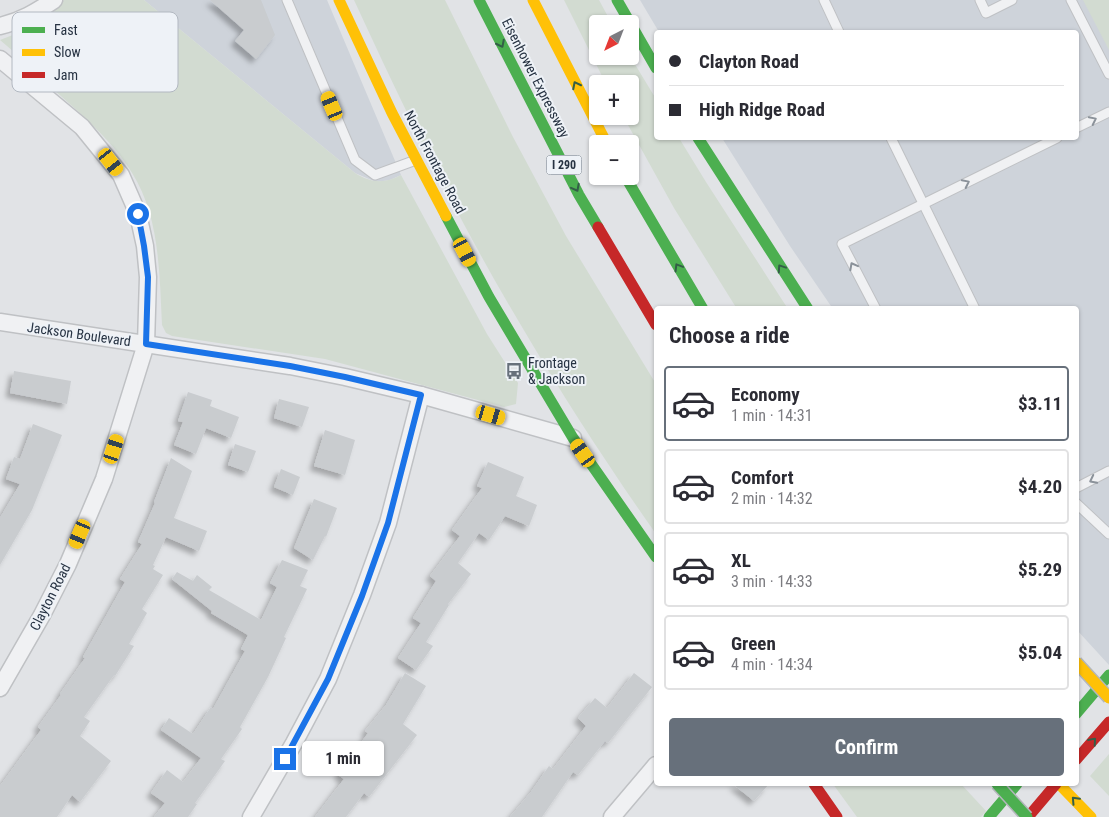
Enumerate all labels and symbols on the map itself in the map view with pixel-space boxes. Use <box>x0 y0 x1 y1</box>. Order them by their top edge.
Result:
legend <box>12 12 178 92</box>
north arrow <box>589 15 639 65</box>
street label: Eisenhower Expressway <box>499 16 573 141</box>
text: Fast <box>54 22 78 38</box>
one-way arrow <box>495 38 505 47</box>
text: Slow <box>54 44 81 60</box>
text: Jam <box>54 67 78 83</box>
one-way arrow <box>572 82 582 91</box>
car <box>319 89 344 123</box>
street label: North Frontage Road <box>401 108 469 216</box>
one-way arrow <box>1087 116 1096 126</box>
car <box>95 146 126 178</box>
road number: I 290 <box>546 156 582 174</box>
one-way arrow <box>961 179 970 189</box>
one-way arrow <box>570 182 580 191</box>
route start <box>127 203 149 225</box>
car <box>451 235 478 269</box>
one-way arrow <box>849 262 859 271</box>
one-way arrow <box>674 264 684 273</box>
one-way arrow <box>777 264 787 273</box>
street label: Jackson Boulevard <box>26 319 132 349</box>
place label: Frontage & Jackson <box>528 355 585 387</box>
bus stop icon: Frontage & Jackson <box>504 361 524 381</box>
car <box>474 404 507 426</box>
car <box>102 432 125 466</box>
car <box>568 436 597 470</box>
one-way arrow <box>1089 474 1098 484</box>
car <box>67 517 92 551</box>
street label: Clayton Road <box>26 561 74 633</box>
one-way arrow <box>1087 738 1095 747</box>
callout: 1 min <box>302 742 385 776</box>
route end <box>274 748 296 770</box>
one-way arrow <box>1072 797 1081 806</box>

